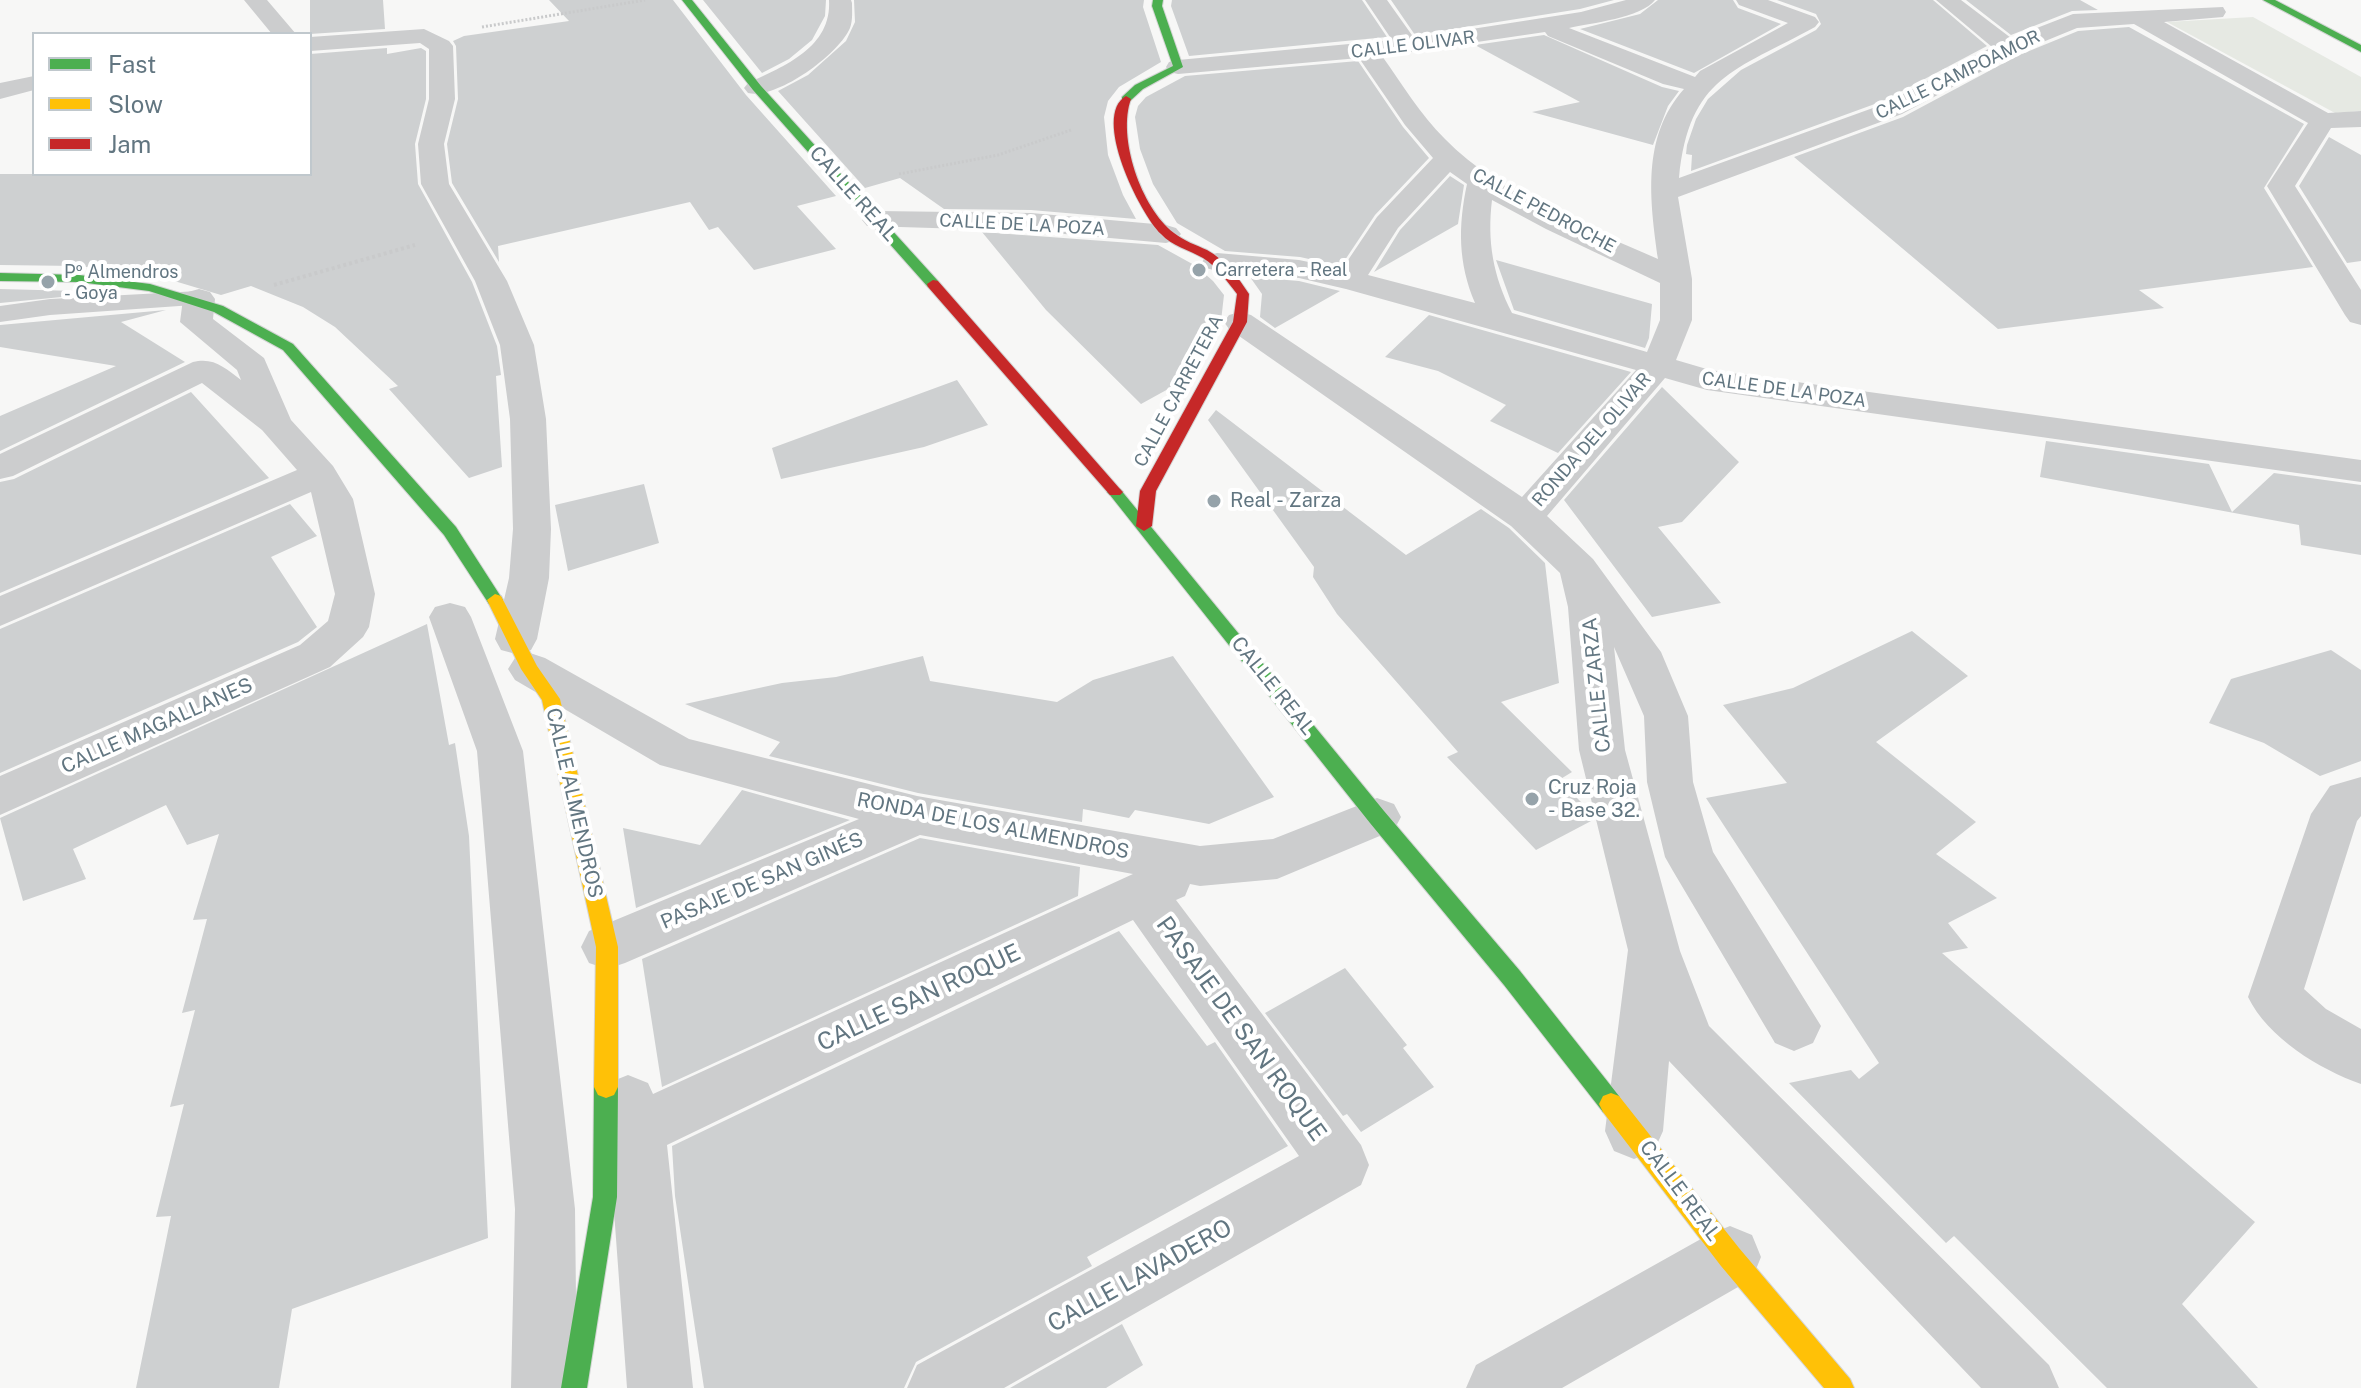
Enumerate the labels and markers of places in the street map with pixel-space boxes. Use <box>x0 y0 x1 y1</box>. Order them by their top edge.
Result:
place label: Carretera - Real <box>1215 259 1347 281</box>
place label: Pº Almendros - Goya <box>64 261 178 304</box>
marker: Carretera - Real <box>1190 261 1208 279</box>
marker: Pº Almendros - Goya <box>39 273 57 291</box>
place label: Real - Zarza <box>1230 489 1341 513</box>
marker: Real - Zarza <box>1205 492 1223 510</box>
place label: Cruz Roja - Base 32. <box>1548 776 1640 823</box>
marker: Cruz Roja - Base 32. <box>1523 790 1541 808</box>

